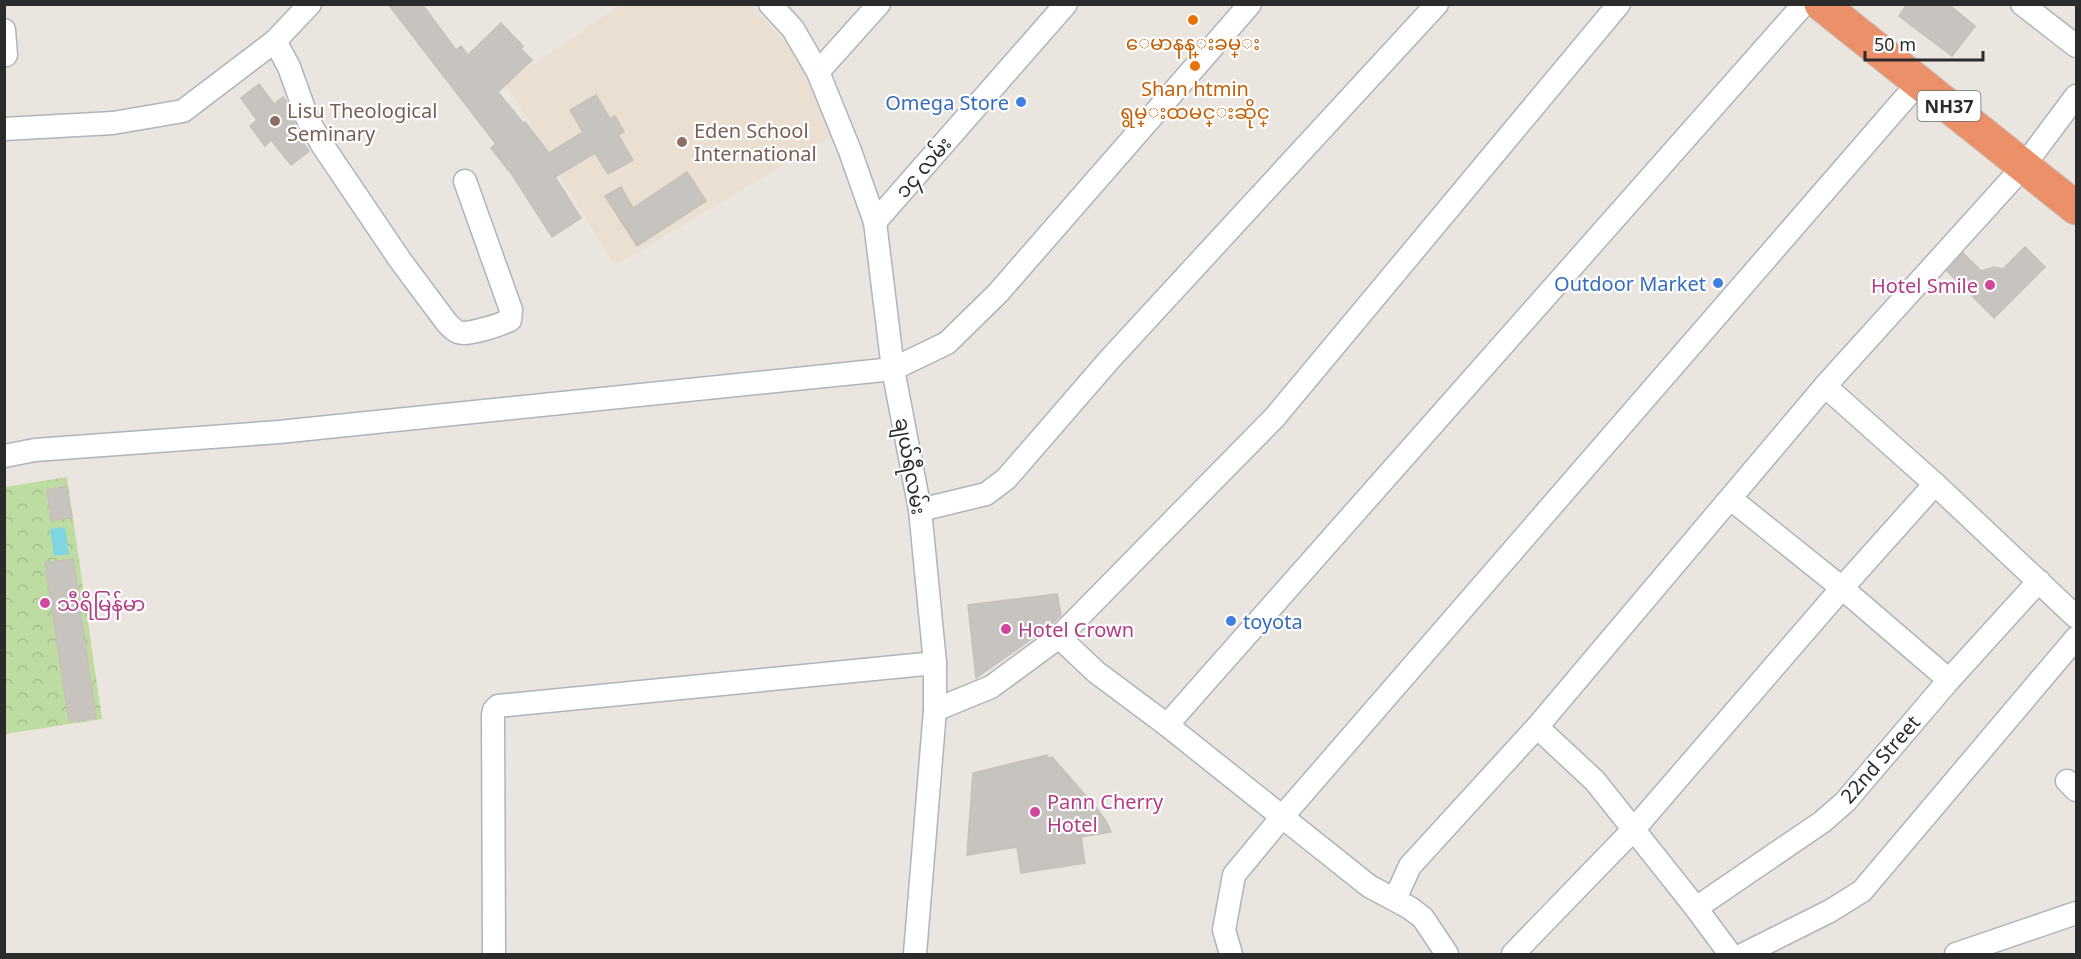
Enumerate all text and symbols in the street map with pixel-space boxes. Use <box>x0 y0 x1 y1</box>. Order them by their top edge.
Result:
marker: ေမာနန္းခမ္း <box>1186 13 1200 27</box>
scale bar <box>1865 24 1984 62</box>
place label: ေမာနန္းခမ္း <box>1126 29 1260 59</box>
text: 50 m <box>1874 32 1916 56</box>
marker: Shan htmin ရွမ္းထမင္းဆိုင္ <box>1188 59 1202 73</box>
place label: Shan htmin ရွမ္းထမင္းဆိုင္ <box>1120 75 1270 129</box>
place label: Omega Store <box>885 89 1009 116</box>
road number: NH37 <box>1918 91 1980 121</box>
marker: Omega Store <box>1014 95 1028 109</box>
place label: Lisu Theological Seminary <box>287 97 437 147</box>
marker: Lisu Theological Seminary <box>268 114 282 128</box>
place label: Eden School International <box>694 117 817 167</box>
street label: ၁၄ လမ်း <box>889 131 959 205</box>
marker: Eden School International <box>675 135 689 149</box>
place label: Outdoor Market <box>1554 270 1706 297</box>
place label: Hotel Smile <box>1871 272 1978 299</box>
marker: Outdoor Market <box>1711 276 1725 290</box>
marker: Hotel Smile <box>1983 278 1997 292</box>
street label: ချယ်ရီလမ်း <box>886 415 933 517</box>
place label: သီရိမြန်မာ <box>57 590 145 620</box>
marker: သီရိမြန်မာ <box>38 596 52 610</box>
place label: toyota <box>1243 608 1303 635</box>
marker: toyota <box>1224 614 1238 628</box>
place label: Hotel Crown <box>1018 616 1134 643</box>
marker: Hotel Crown <box>999 622 1013 636</box>
street label: 22nd Street <box>1834 709 1926 809</box>
place label: Pann Cherry Hotel <box>1047 788 1164 838</box>
marker: Pann Cherry Hotel <box>1028 805 1042 819</box>

